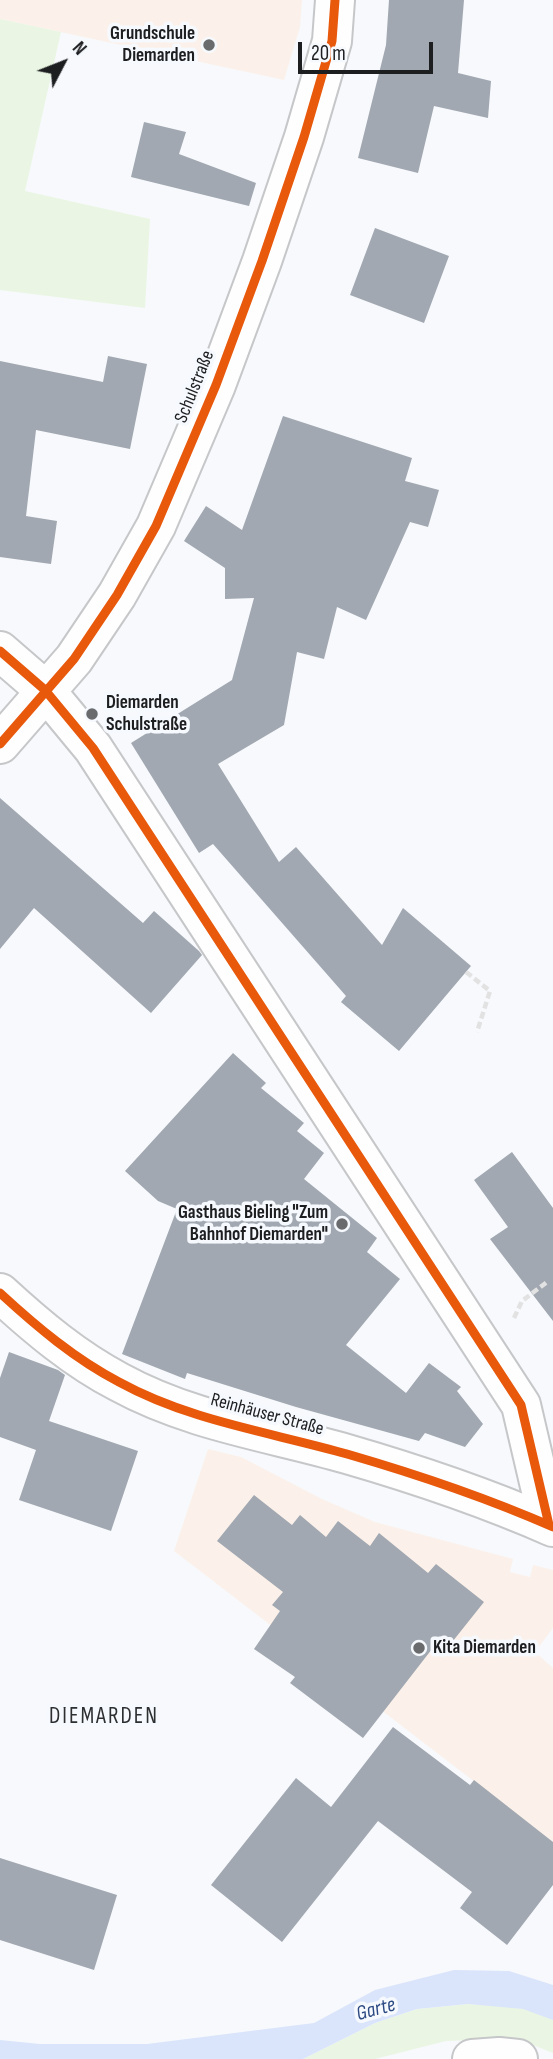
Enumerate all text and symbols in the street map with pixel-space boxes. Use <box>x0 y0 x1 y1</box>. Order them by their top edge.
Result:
place label: Grundschule Diemarden <box>110 23 195 67</box>
north arrow <box>28 28 98 98</box>
scale bar <box>301 28 436 72</box>
text: N <box>67 37 91 60</box>
marker: Grundschule Diemarden <box>201 37 217 53</box>
text: 20 m <box>311 41 346 66</box>
street label: Schulstraße <box>170 347 220 427</box>
place label: Diemarden Schulstraße <box>106 692 187 736</box>
marker: Diemarden Schulstraße <box>84 706 100 722</box>
place label: Gasthaus Bieling "Zum Bahnhof Diemarden" <box>178 1202 328 1246</box>
marker: Gasthaus Bieling "Zum Bahnhof Diemarden" <box>334 1216 350 1232</box>
street label: Reinhäuser Straße <box>208 1389 326 1441</box>
place label: Kita Diemarden <box>433 1637 536 1659</box>
marker: Kita Diemarden <box>411 1640 427 1656</box>
district label: DIEMARDEN <box>50 1703 158 1731</box>
water label: Garte <box>354 1993 398 2027</box>

